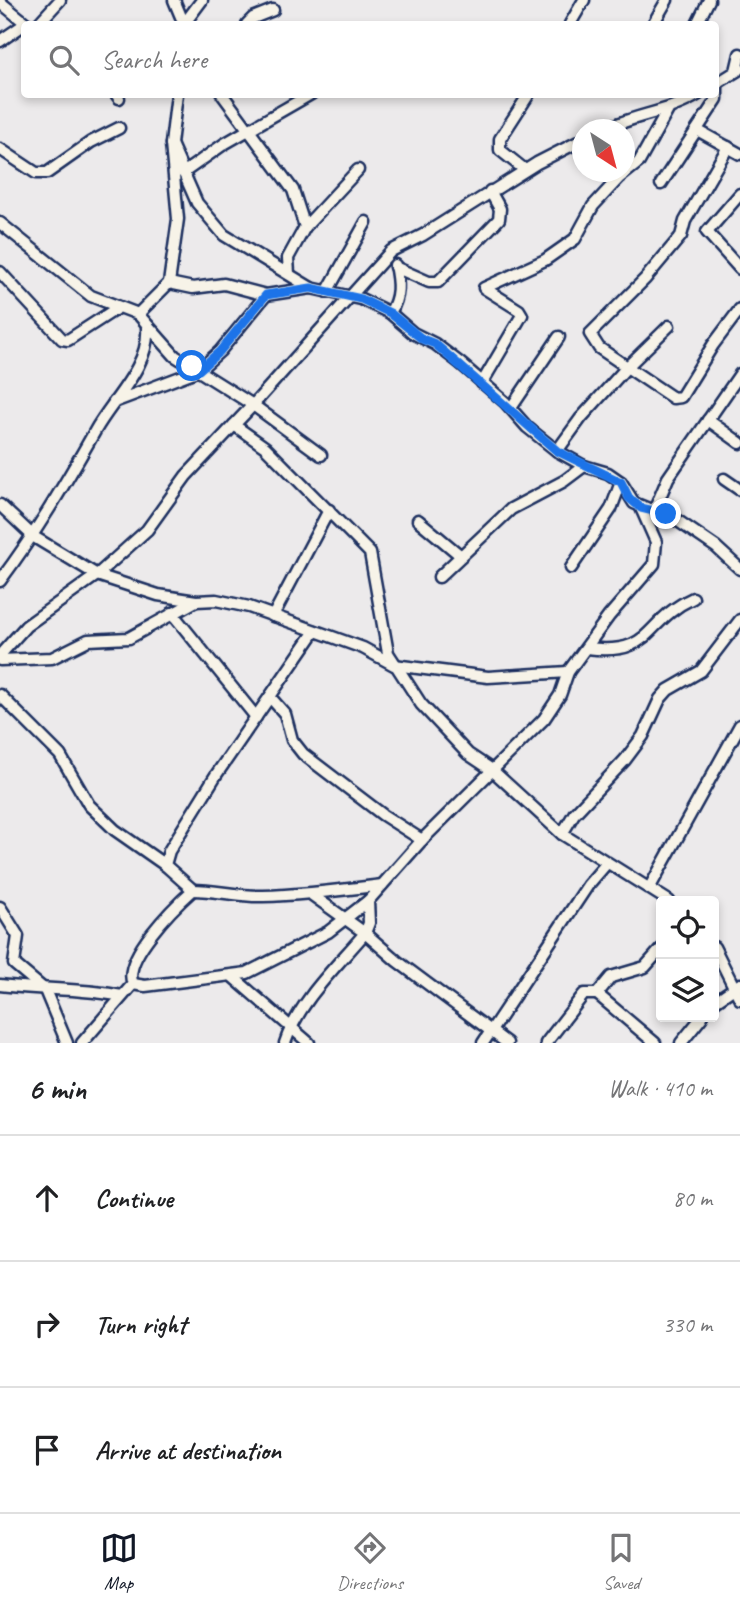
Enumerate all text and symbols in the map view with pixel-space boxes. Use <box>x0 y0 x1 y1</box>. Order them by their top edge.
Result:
search box <box>21 21 719 98</box>
icon: search <box>45 41 83 79</box>
text: Search here <box>101 43 207 76</box>
north arrow <box>572 119 635 182</box>
route start <box>176 350 207 381</box>
route end <box>650 498 681 529</box>
map controls <box>656 896 719 1022</box>
button: locate <box>656 896 719 959</box>
button: layers <box>656 959 719 1022</box>
text: 6 min <box>28 1070 86 1108</box>
text: Walk · 410 m <box>608 1074 712 1103</box>
icon: ahead <box>28 1179 66 1217</box>
text: Continue <box>95 1182 173 1215</box>
text: 80 m <box>673 1184 712 1213</box>
icon: right <box>28 1305 66 1343</box>
text: Turn right <box>95 1308 186 1341</box>
text: 330 m <box>663 1310 712 1339</box>
icon: arrive <box>28 1431 66 1469</box>
text: Arrive at destination <box>95 1434 281 1467</box>
tab: Map <box>100 1529 138 1595</box>
tab: Directions <box>337 1529 403 1595</box>
tab: Saved <box>602 1529 640 1595</box>

